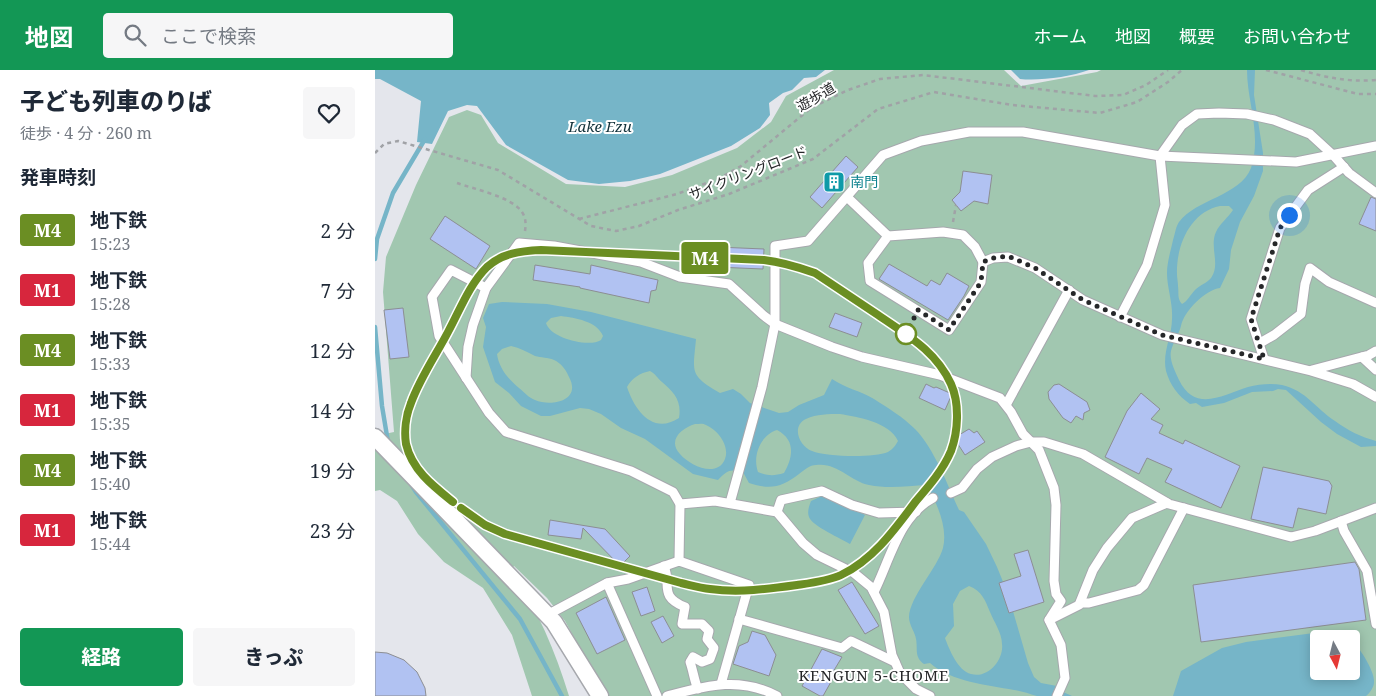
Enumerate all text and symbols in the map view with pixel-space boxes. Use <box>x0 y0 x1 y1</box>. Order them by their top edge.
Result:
search box <box>103 13 453 58</box>
text: 地図 <box>25 20 73 53</box>
icon: search <box>121 21 149 49</box>
text: ここで検索 <box>161 23 256 49</box>
text: ホーム <box>1034 24 1087 48</box>
text: 地図 <box>1115 24 1151 48</box>
text: 概要 <box>1179 24 1215 48</box>
text: お問い合わせ <box>1243 24 1351 48</box>
street label: 遊歩道 <box>793 78 839 116</box>
text: 子ども列車のりば <box>20 84 212 117</box>
button: heart <box>303 87 355 139</box>
water label: Lake Ezu <box>567 116 632 136</box>
text: 徒歩 · 4 分 · 260 m <box>20 122 152 144</box>
street label: サイクリングロード <box>686 141 810 204</box>
text: 発車時刻 <box>20 164 96 190</box>
building icon: 南門 <box>822 170 846 194</box>
place label: 南門 <box>850 172 878 191</box>
your location <box>1277 203 1302 228</box>
text: 地下鉄 <box>90 207 147 233</box>
text: M4 <box>34 218 61 242</box>
text: 2 分 <box>320 218 355 244</box>
text: 15:23 <box>90 233 130 255</box>
line badge: M4 <box>683 242 727 274</box>
text: M4 <box>691 246 719 270</box>
text: 地下鉄 <box>90 267 147 293</box>
text: M1 <box>34 278 61 302</box>
text: 7 分 <box>320 278 355 304</box>
text: 15:28 <box>90 293 130 315</box>
unlabelled marker <box>895 323 917 345</box>
text: 地下鉄 <box>90 327 147 353</box>
text: M4 <box>34 338 61 362</box>
text: 12 分 <box>310 338 355 364</box>
text: 15:33 <box>90 353 130 375</box>
text: 地下鉄 <box>90 387 147 413</box>
text: M1 <box>34 398 61 422</box>
text: 14 分 <box>310 398 355 424</box>
text: 15:35 <box>90 413 130 435</box>
text: 地下鉄 <box>90 447 147 473</box>
text: M4 <box>34 458 61 482</box>
text: 19 分 <box>310 458 355 484</box>
text: 15:40 <box>90 473 130 495</box>
text: 地下鉄 <box>90 507 147 533</box>
text: M1 <box>34 518 61 542</box>
text: 23 分 <box>310 518 355 544</box>
text: 15:44 <box>90 533 130 555</box>
button: 経路 <box>20 628 183 686</box>
button: きっぷ <box>193 628 355 686</box>
north arrow <box>1310 630 1360 680</box>
map controls <box>1310 630 1360 680</box>
district label: KENGUN 5-CHOME <box>799 665 949 685</box>

